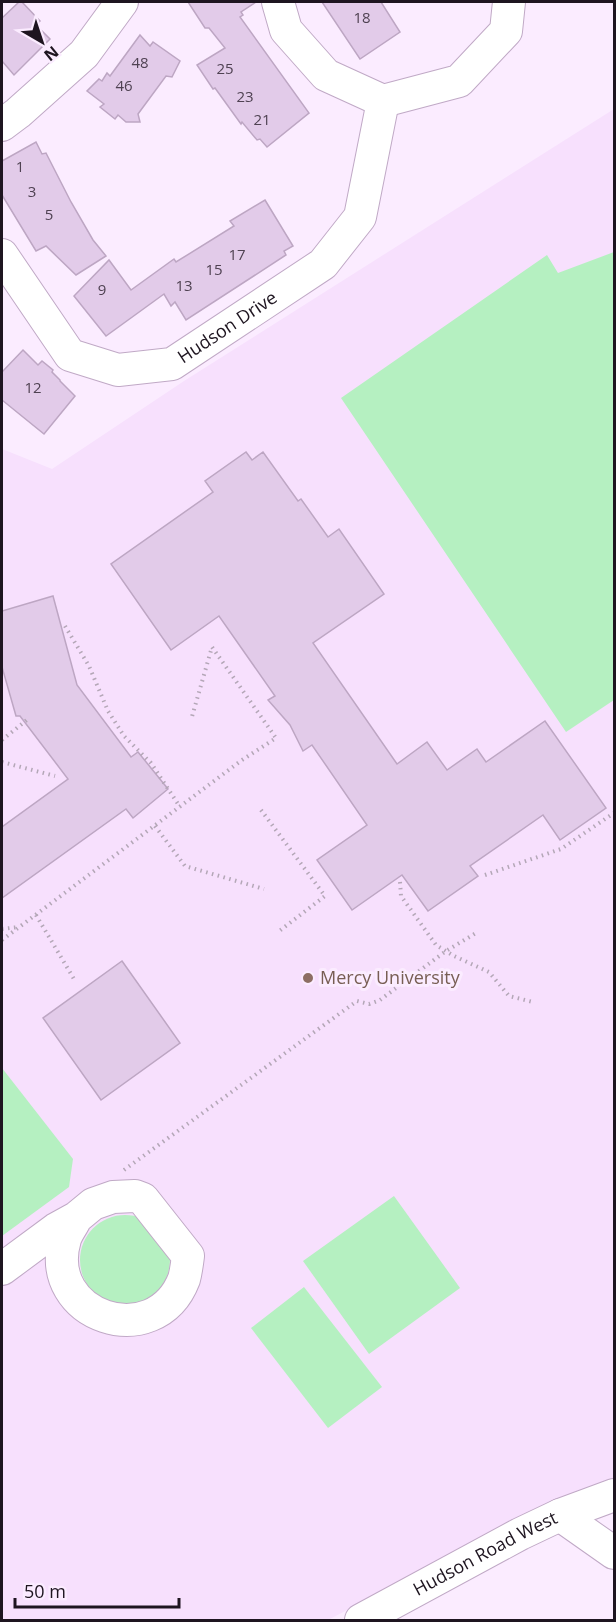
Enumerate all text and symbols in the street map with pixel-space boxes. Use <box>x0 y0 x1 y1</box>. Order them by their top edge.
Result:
house number: 18 <box>353 7 371 27</box>
north arrow <box>12 12 72 72</box>
text: N <box>39 41 63 66</box>
house number: 48 <box>131 52 149 72</box>
house number: 25 <box>216 58 234 78</box>
house number: 46 <box>115 75 133 95</box>
house number: 23 <box>236 86 254 106</box>
house number: 21 <box>253 109 271 129</box>
house number: 1 <box>16 156 24 176</box>
house number: 3 <box>28 181 36 201</box>
house number: 5 <box>45 204 53 224</box>
house number: 17 <box>228 244 246 264</box>
house number: 15 <box>205 259 223 279</box>
house number: 13 <box>175 275 193 295</box>
house number: 9 <box>98 279 106 299</box>
street label: Hudson Drive <box>172 285 281 368</box>
house number: 12 <box>24 377 42 397</box>
place label: Mercy University <box>320 965 461 989</box>
marker: Mercy University <box>301 971 315 985</box>
street label: Hudson Road West <box>409 1505 561 1601</box>
scale bar <box>15 1571 178 1609</box>
text: 50 m <box>24 1579 66 1603</box>

